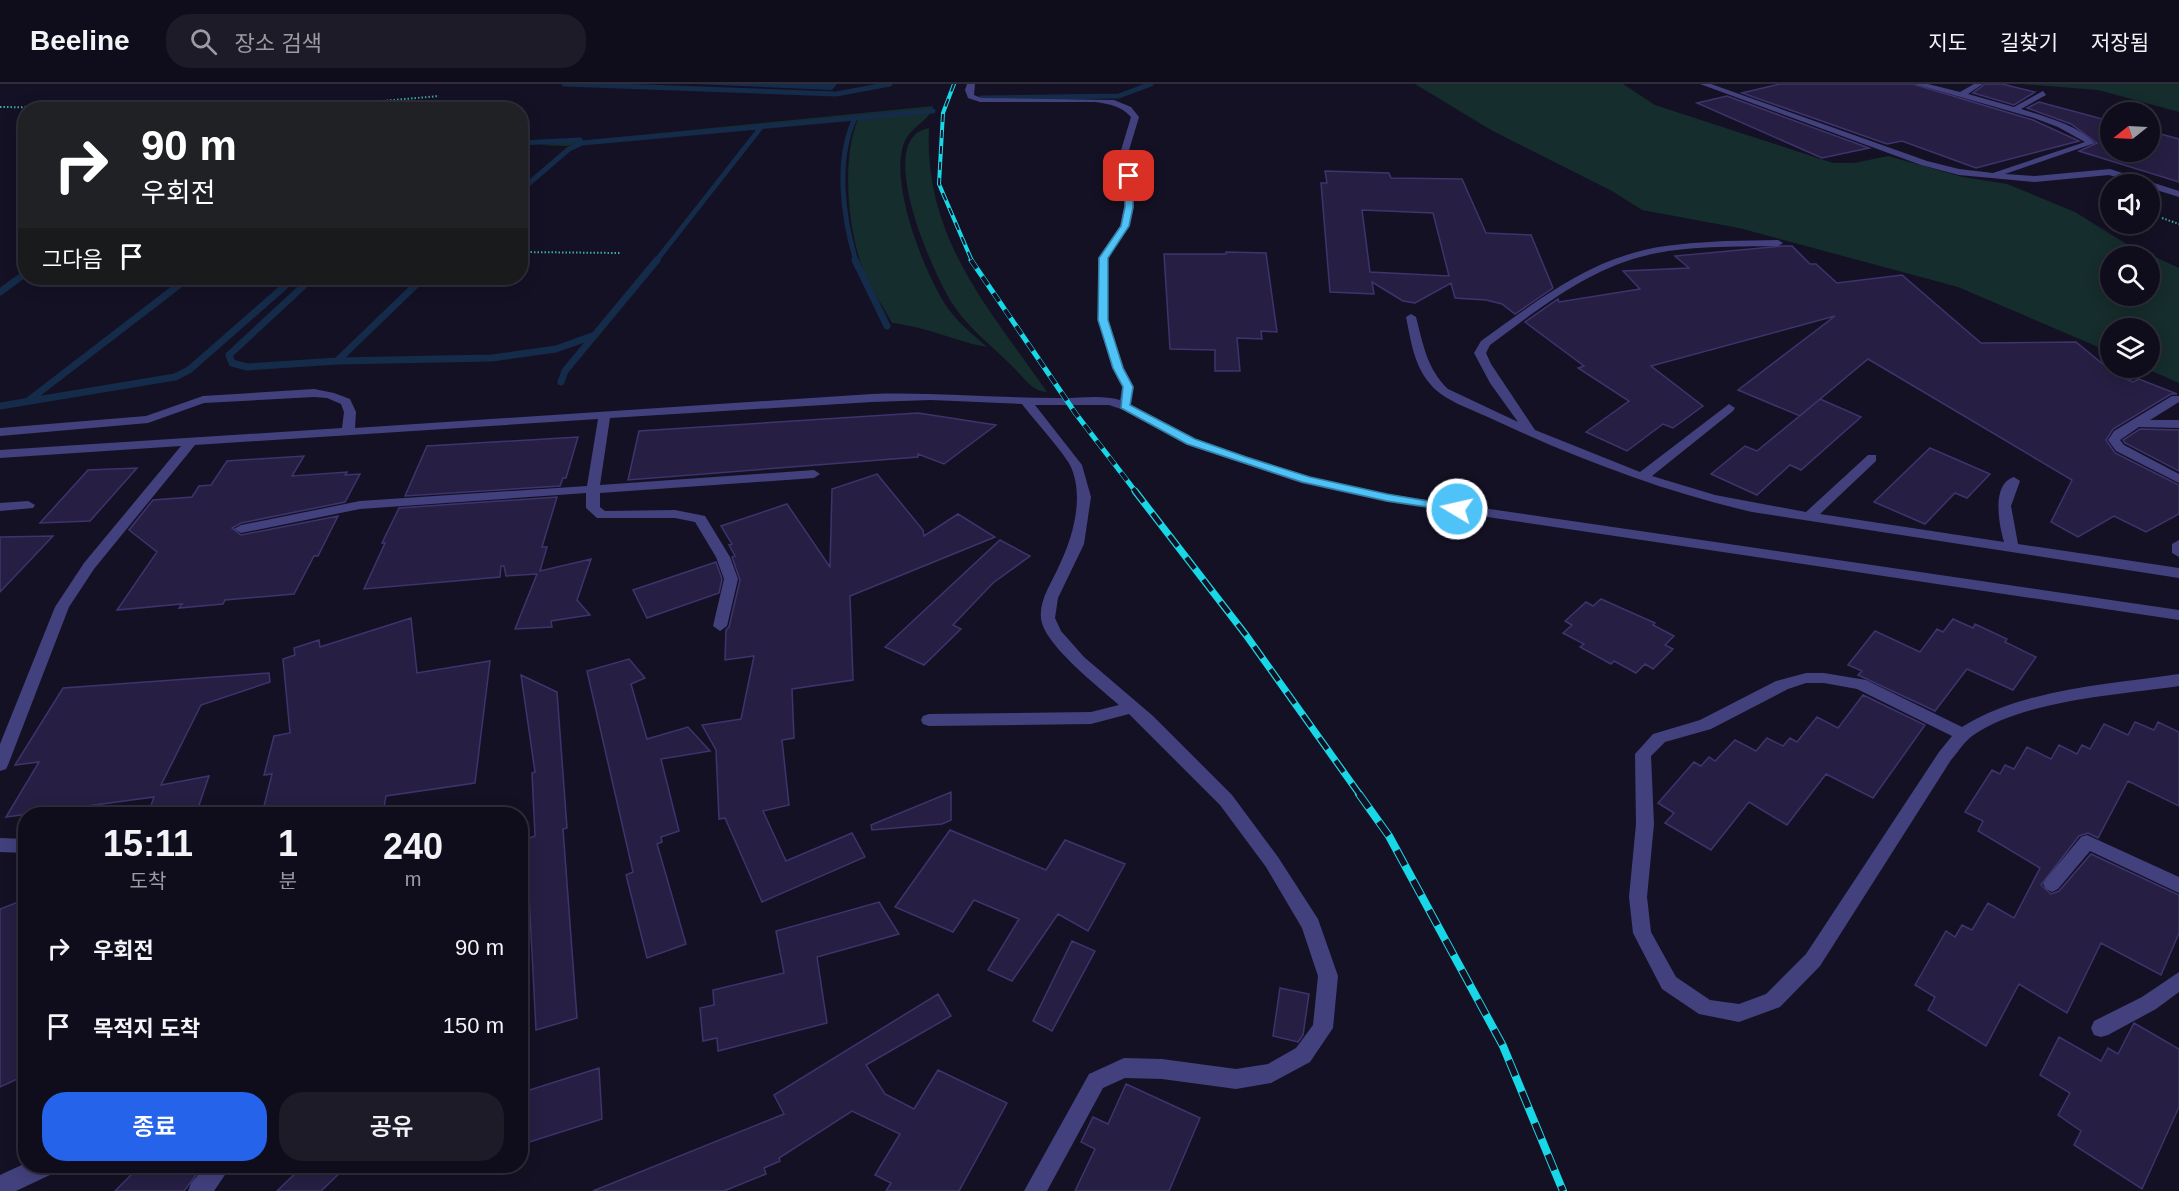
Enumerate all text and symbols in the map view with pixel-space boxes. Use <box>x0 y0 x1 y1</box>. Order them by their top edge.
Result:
search box <box>166 14 586 68</box>
text: Beeline <box>30 25 130 56</box>
icon: search <box>187 25 220 58</box>
text: 장소 검색 <box>235 31 322 56</box>
text: 지도 <box>1928 31 1967 54</box>
text: 길찾기 <box>2000 31 2058 54</box>
text: 저장됨 <box>2091 31 2149 54</box>
north arrow <box>2100 102 2160 162</box>
map controls <box>2100 102 2160 378</box>
text: 90 m <box>141 122 237 169</box>
icon: right <box>42 126 120 204</box>
pin <box>1103 150 1154 201</box>
icon: arrive <box>1112 159 1145 192</box>
button: sound <box>2100 174 2160 234</box>
text: 우회전 <box>141 178 216 208</box>
icon: arrive <box>115 240 148 273</box>
button: search <box>2100 246 2160 306</box>
text: 그다음 <box>42 247 103 272</box>
button: layers <box>2100 318 2160 378</box>
position arrow <box>1425 477 1489 541</box>
text: 15:11 <box>103 823 193 864</box>
text: 1 <box>278 823 298 864</box>
text: 240 <box>383 826 443 867</box>
text: m <box>405 868 421 890</box>
text: 도착 <box>130 870 166 892</box>
text: 분 <box>279 870 297 892</box>
icon: right <box>42 932 75 965</box>
text: 90 m <box>455 935 504 960</box>
text: 우회전 <box>93 938 154 963</box>
icon: arrive <box>42 1010 75 1043</box>
text: 150 m <box>443 1013 504 1038</box>
text: 목적지 도착 <box>93 1016 200 1041</box>
button: 종료 <box>42 1092 267 1161</box>
button: 공유 <box>279 1092 504 1161</box>

